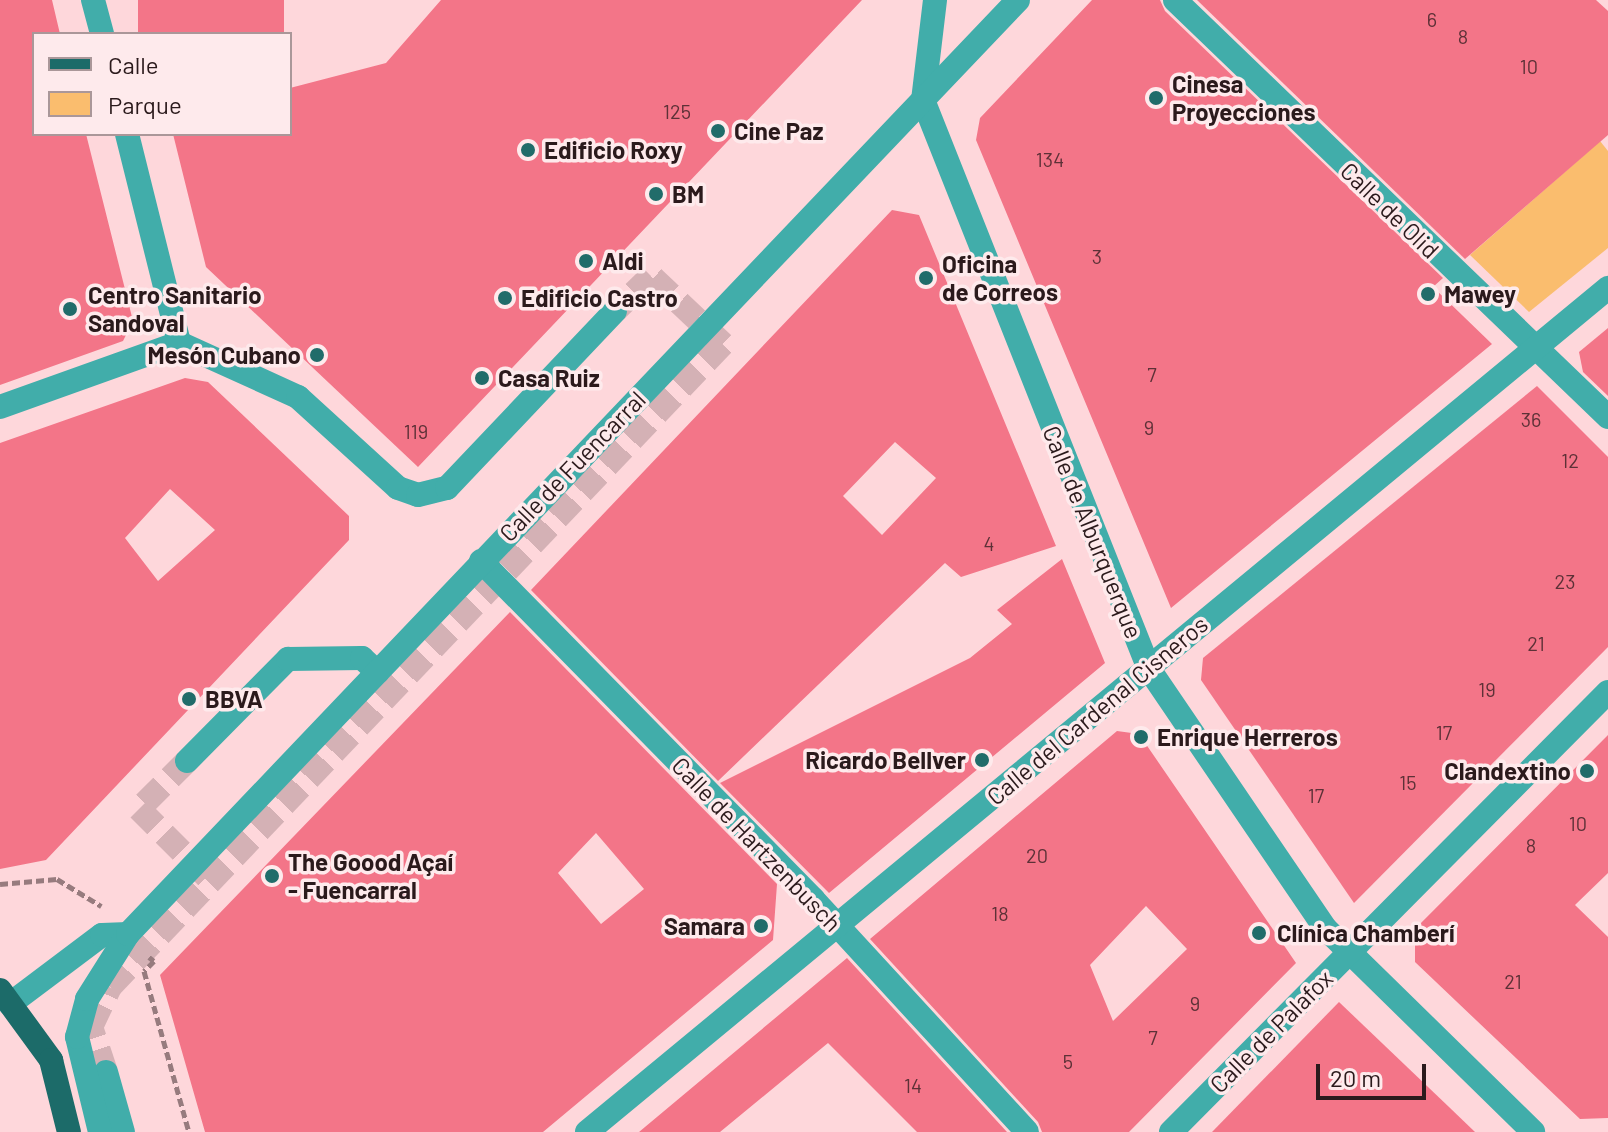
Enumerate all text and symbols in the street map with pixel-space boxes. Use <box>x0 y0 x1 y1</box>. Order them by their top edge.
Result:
house number: 6 <box>1427 7 1437 31</box>
house number: 8 <box>1458 24 1468 48</box>
legend <box>32 32 292 136</box>
text: Calle <box>108 50 159 79</box>
house number: 10 <box>1520 54 1538 78</box>
place label: Cinesa Proyecciones <box>1172 70 1315 126</box>
marker: Cinesa Proyecciones <box>1147 89 1165 107</box>
text: Parque <box>108 90 182 119</box>
house number: 125 <box>663 99 691 123</box>
place label: Cine Paz <box>734 117 824 145</box>
marker: Cine Paz <box>709 122 727 140</box>
place label: Edificio Roxy <box>544 136 683 164</box>
marker: Edificio Roxy <box>519 141 537 159</box>
house number: 134 <box>1036 147 1064 171</box>
street label: Calle de Olid <box>1335 156 1445 264</box>
place label: BM <box>672 180 704 208</box>
marker: BM <box>647 185 665 203</box>
house number: 3 <box>1092 244 1102 268</box>
place label: Aldi <box>602 247 644 275</box>
place label: Oficina de Correos <box>942 250 1058 306</box>
marker: Aldi <box>577 252 595 270</box>
marker: Oficina de Correos <box>917 269 935 287</box>
place label: Mawey <box>1444 280 1516 308</box>
place label: Centro Sanitario Sandoval <box>88 281 261 337</box>
place label: Edificio Castro <box>521 284 678 312</box>
marker: Mawey <box>1419 285 1437 303</box>
marker: Edificio Castro <box>496 289 514 307</box>
marker: Centro Sanitario Sandoval <box>59 298 81 320</box>
place label: Mesón Cubano <box>147 341 301 369</box>
marker: Mesón Cubano <box>308 346 326 364</box>
house number: 7 <box>1147 362 1157 386</box>
place label: Casa Ruiz <box>498 364 600 392</box>
marker: Casa Ruiz <box>473 369 491 387</box>
street label: Calle de Fuencarral <box>493 385 651 547</box>
house number: 36 <box>1521 407 1541 431</box>
house number: 9 <box>1144 415 1154 439</box>
house number: 119 <box>404 419 428 443</box>
street label: Calle de Alburquerque <box>1037 421 1149 643</box>
house number: 12 <box>1561 448 1579 472</box>
house number: 4 <box>983 531 995 555</box>
house number: 23 <box>1555 569 1575 593</box>
street label: Calle del Cardenal Cisneros <box>981 609 1213 811</box>
house number: 21 <box>1527 631 1545 655</box>
house number: 19 <box>1478 677 1496 701</box>
place label: BBVA <box>205 685 263 713</box>
marker: BBVA <box>180 690 198 708</box>
house number: 17 <box>1436 720 1452 744</box>
place label: Enrique Herreros <box>1157 723 1338 751</box>
marker: Enrique Herreros <box>1132 728 1150 746</box>
place label: Ricardo Bellver <box>805 746 966 774</box>
street label: Calle de Hartzenbusch <box>666 751 848 937</box>
marker: Ricardo Bellver <box>973 751 991 769</box>
place label: Clandextino <box>1444 757 1571 785</box>
marker: Clandextino <box>1578 762 1596 780</box>
house number: 15 <box>1399 770 1417 794</box>
house number: 17 <box>1308 783 1324 807</box>
house number: 10 <box>1569 811 1587 835</box>
house number: 8 <box>1526 833 1536 857</box>
house number: 20 <box>1026 843 1048 867</box>
place label: The Goood Açaí - Fuencarral <box>288 848 453 904</box>
marker: The Goood Açaí - Fuencarral <box>263 867 281 885</box>
house number: 18 <box>991 901 1009 925</box>
place label: Samara <box>664 912 745 940</box>
marker: Samara <box>752 917 770 935</box>
place label: Clínica Chamberí <box>1277 919 1455 947</box>
marker: Clínica Chamberí <box>1248 922 1270 944</box>
street label: Calle de Palafox <box>1204 964 1338 1098</box>
house number: 21 <box>1504 969 1522 993</box>
house number: 9 <box>1190 991 1200 1015</box>
house number: 7 <box>1148 1025 1158 1049</box>
scale bar <box>1320 1048 1430 1098</box>
house number: 5 <box>1063 1049 1073 1073</box>
text: 20 m <box>1330 1063 1381 1092</box>
house number: 14 <box>904 1073 922 1097</box>

